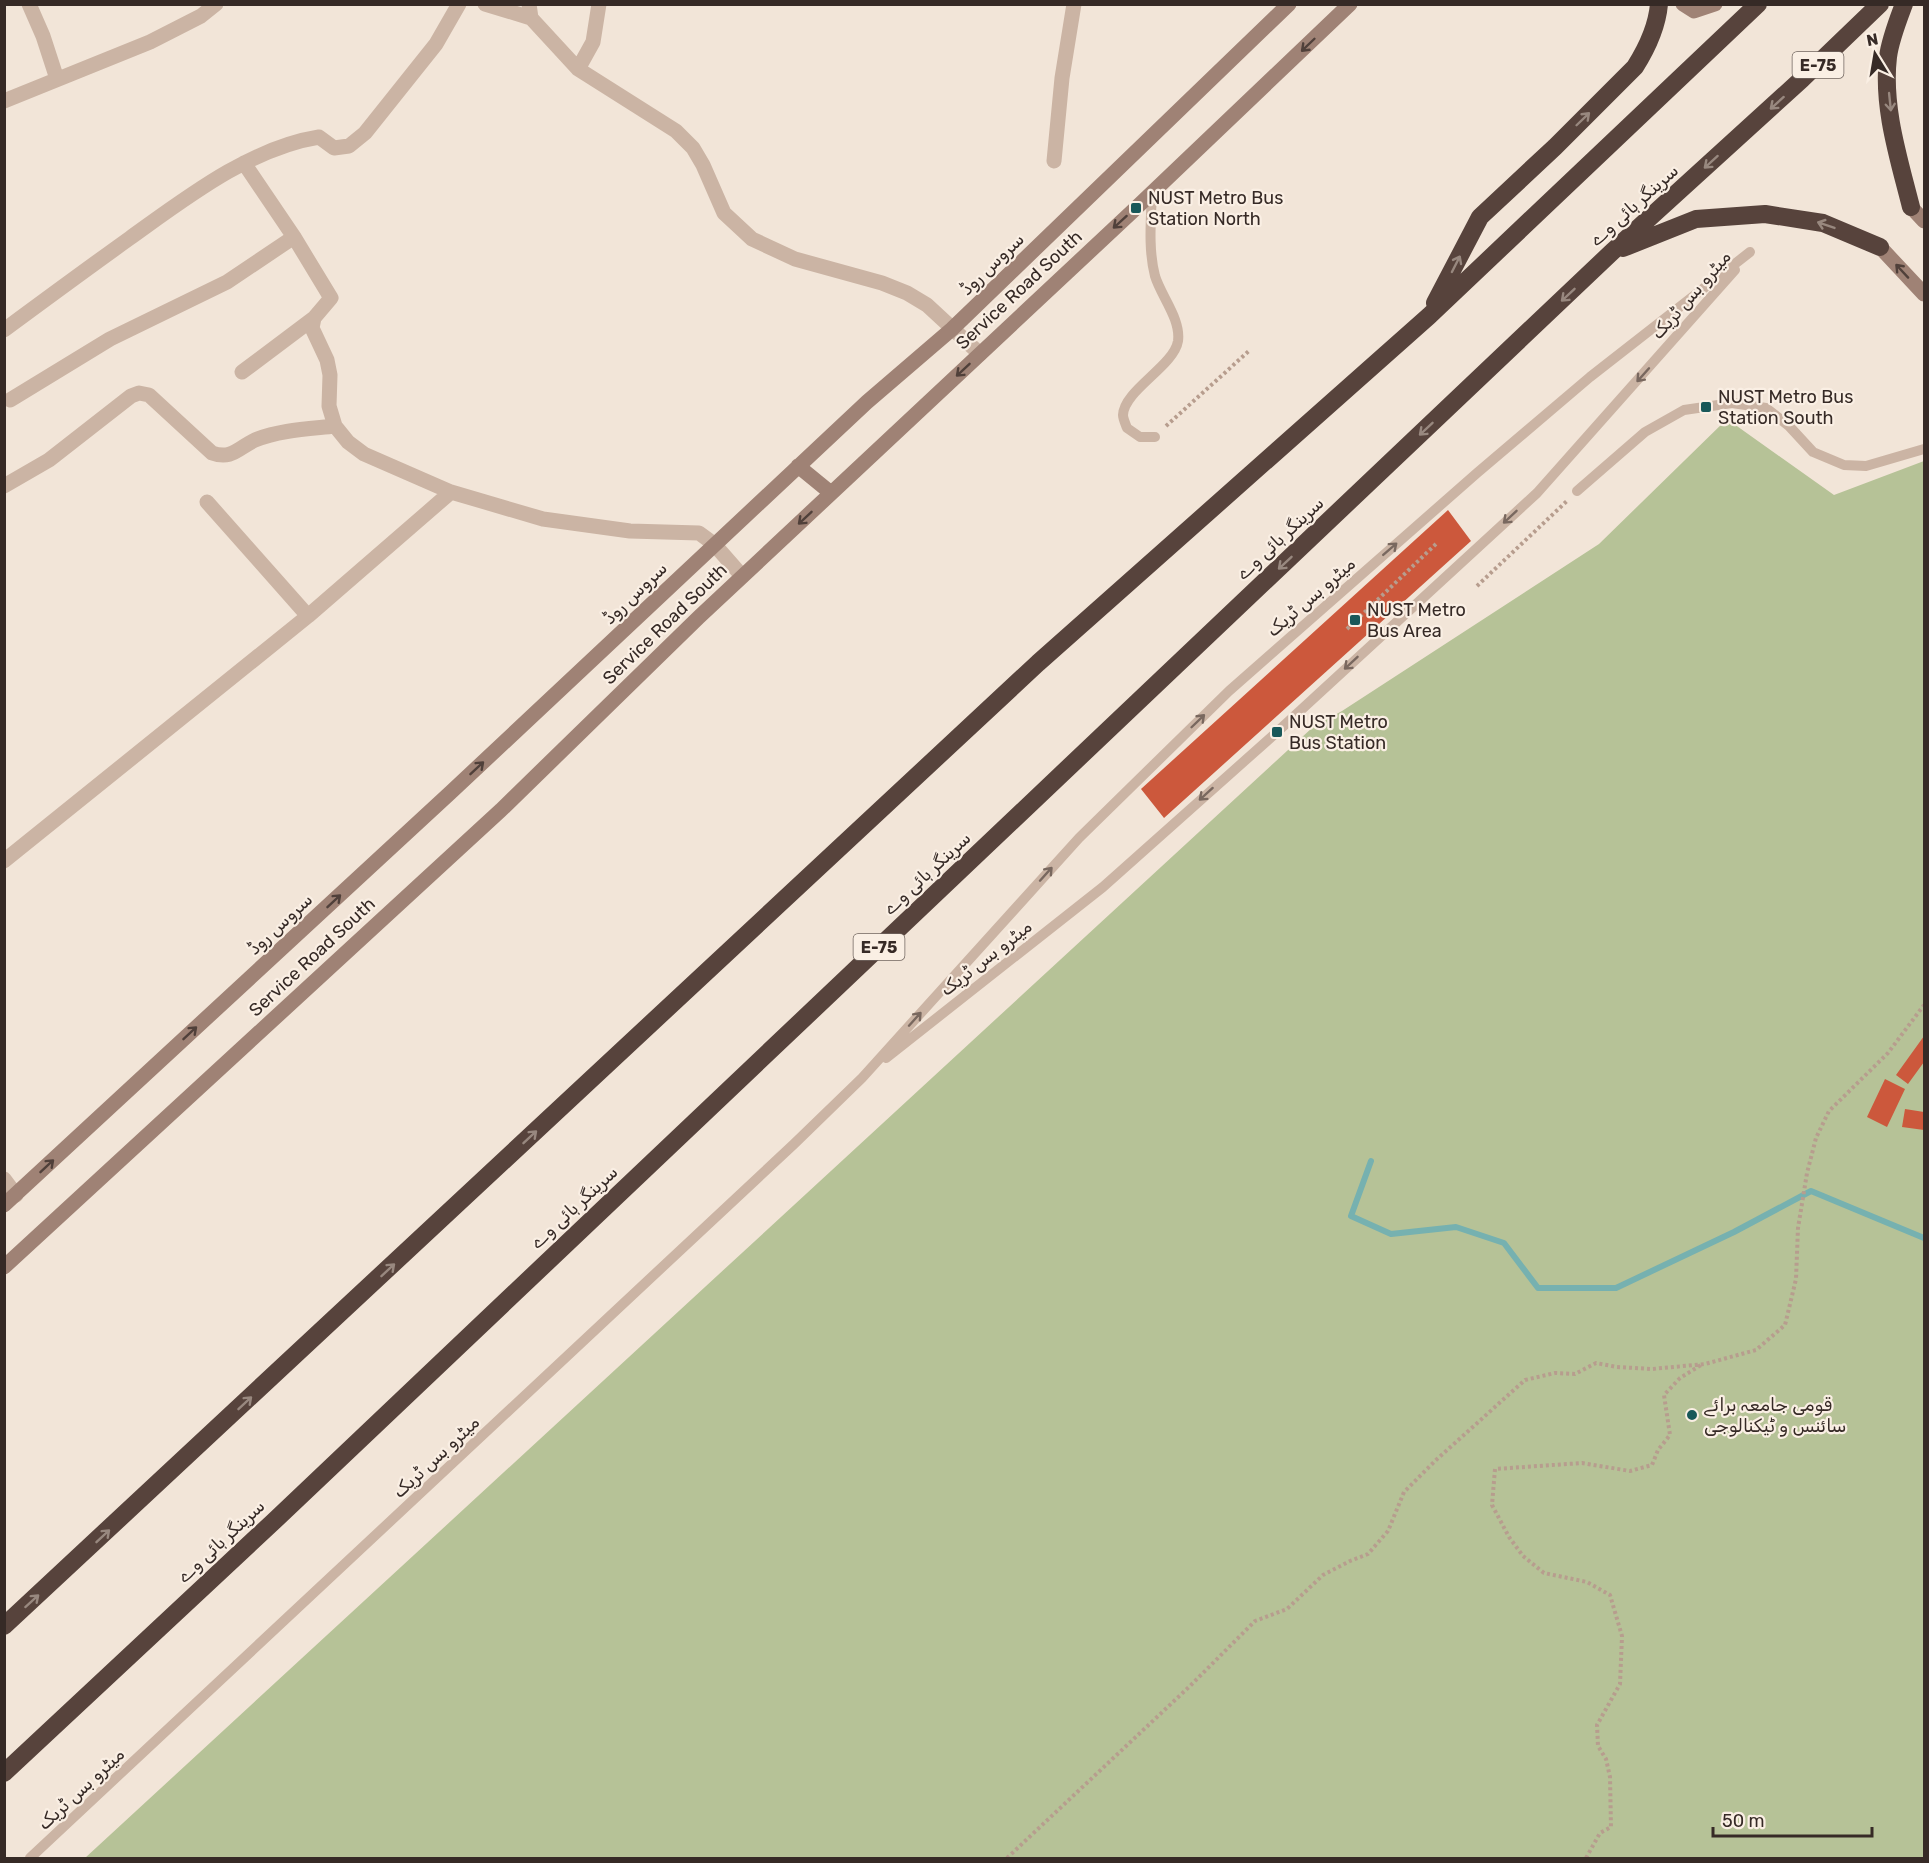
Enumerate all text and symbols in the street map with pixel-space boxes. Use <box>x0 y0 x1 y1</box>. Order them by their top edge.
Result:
north arrow <box>1845 24 1905 84</box>
text: N <box>1865 29 1880 50</box>
one-way arrow <box>1300 38 1315 52</box>
road number: E-75 <box>1792 52 1844 78</box>
one-way arrow <box>1885 92 1896 112</box>
one-way arrow <box>1769 96 1784 110</box>
one-way arrow <box>1576 112 1591 126</box>
one-way arrow <box>1704 155 1719 169</box>
street label: سرینگر ہائی وے <box>1585 159 1683 251</box>
place label: NUST Metro Bus Station North <box>1148 187 1283 230</box>
marker: NUST Metro Bus Station North <box>1129 201 1143 215</box>
one-way arrow <box>1113 215 1128 229</box>
one-way arrow <box>1817 219 1836 230</box>
street label: Service Road South <box>951 226 1087 354</box>
street label: سروس روڈ <box>955 228 1029 300</box>
street label: میٹرو بس ٹریک <box>1647 246 1736 344</box>
one-way arrow <box>1451 255 1462 273</box>
one-way arrow <box>1895 263 1910 278</box>
one-way arrow <box>1560 287 1575 302</box>
one-way arrow <box>955 363 970 377</box>
one-way arrow <box>1636 367 1650 382</box>
place label: NUST Metro Bus Station South <box>1718 386 1853 429</box>
marker: NUST Metro Bus Station South <box>1699 400 1713 414</box>
one-way arrow <box>1419 421 1434 436</box>
street label: سرینگر ہائی وے <box>1232 492 1328 584</box>
one-way arrow <box>798 510 813 524</box>
one-way arrow <box>1503 510 1518 524</box>
one-way arrow <box>1383 542 1398 556</box>
street label: میٹرو بس ٹریک <box>1262 552 1360 641</box>
one-way arrow <box>1277 556 1292 570</box>
street label: سروس روڈ <box>598 557 672 629</box>
street label: Service Road South <box>598 559 732 689</box>
place label: NUST Metro Bus Area <box>1367 599 1466 642</box>
marker: NUST Metro Bus Area <box>1348 613 1362 627</box>
one-way arrow <box>1344 656 1359 670</box>
place label: NUST Metro Bus Station <box>1289 711 1388 754</box>
one-way arrow <box>1191 714 1206 728</box>
marker: NUST Metro Bus Station <box>1270 725 1284 739</box>
one-way arrow <box>469 761 484 775</box>
one-way arrow <box>1199 787 1214 801</box>
street label: سرینگر ہائی وے <box>879 827 975 919</box>
one-way arrow <box>1039 867 1053 882</box>
street label: سروس روڈ <box>243 889 317 959</box>
street label: Service Road South <box>244 893 380 1021</box>
one-way arrow <box>326 893 341 908</box>
street label: میٹرو بس ٹریک <box>936 915 1036 1001</box>
road number: E-75 <box>854 934 904 960</box>
one-way arrow <box>908 1011 922 1026</box>
one-way arrow <box>183 1026 198 1040</box>
one-way arrow <box>523 1130 538 1144</box>
one-way arrow <box>40 1158 55 1173</box>
street label: سرینگر ہائی وے <box>526 1161 622 1253</box>
one-way arrow <box>380 1263 395 1277</box>
place label: قومی جامعہ برائے سائنس و ٹیکنالوجی <box>1704 1394 1847 1437</box>
one-way arrow <box>238 1396 253 1410</box>
marker: قومی جامعہ برائے سائنس و ٹیکنالوجی <box>1685 1408 1699 1422</box>
street label: میٹرو بس ٹریک <box>388 1411 484 1503</box>
street label: سرینگر ہائی وے <box>173 1495 269 1587</box>
one-way arrow <box>95 1529 110 1543</box>
one-way arrow <box>24 1594 39 1608</box>
street label: میٹرو بس ٹریک <box>33 1743 129 1835</box>
scale bar <box>1713 1800 1872 1838</box>
text: 50 m <box>1722 1810 1765 1832</box>

